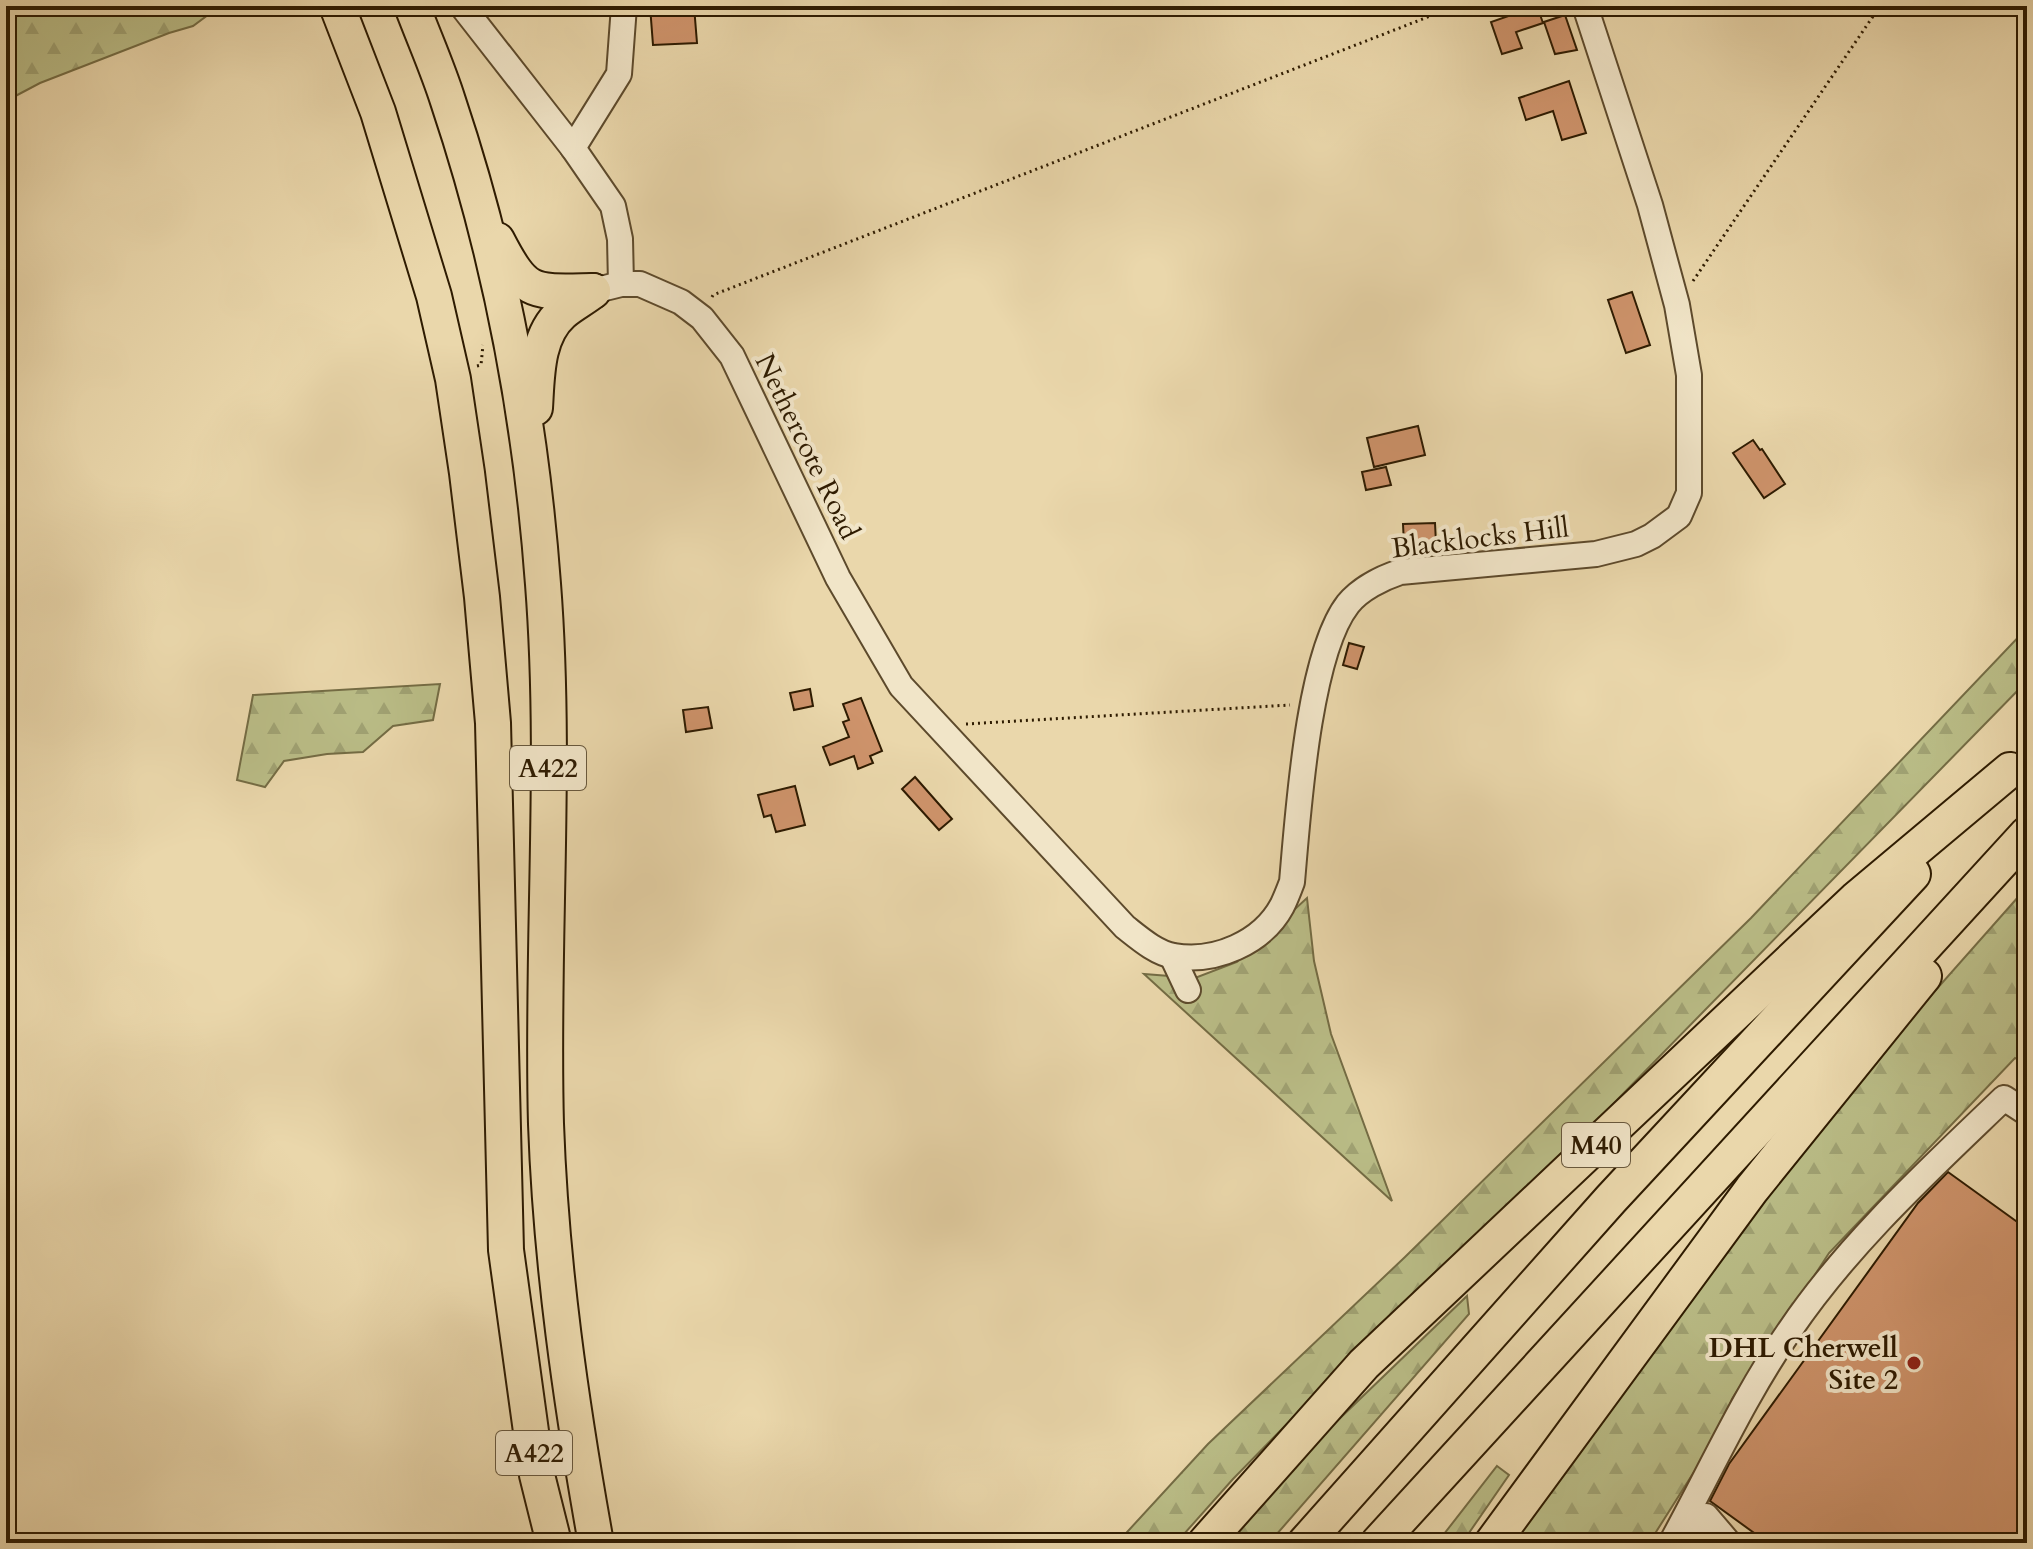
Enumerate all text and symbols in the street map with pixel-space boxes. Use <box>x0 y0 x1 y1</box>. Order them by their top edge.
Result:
street label: Nethercote Road <box>746 347 869 546</box>
street label: Blacklocks Hill <box>1389 508 1571 568</box>
road number: A422 <box>510 746 586 790</box>
road number: M40 <box>1562 1123 1630 1167</box>
place label: DHL Cherwell Site 2 <box>1709 1329 1898 1399</box>
marker: DHL Cherwell Site 2 <box>1905 1354 1923 1372</box>
road number: A422 <box>496 1431 572 1475</box>

